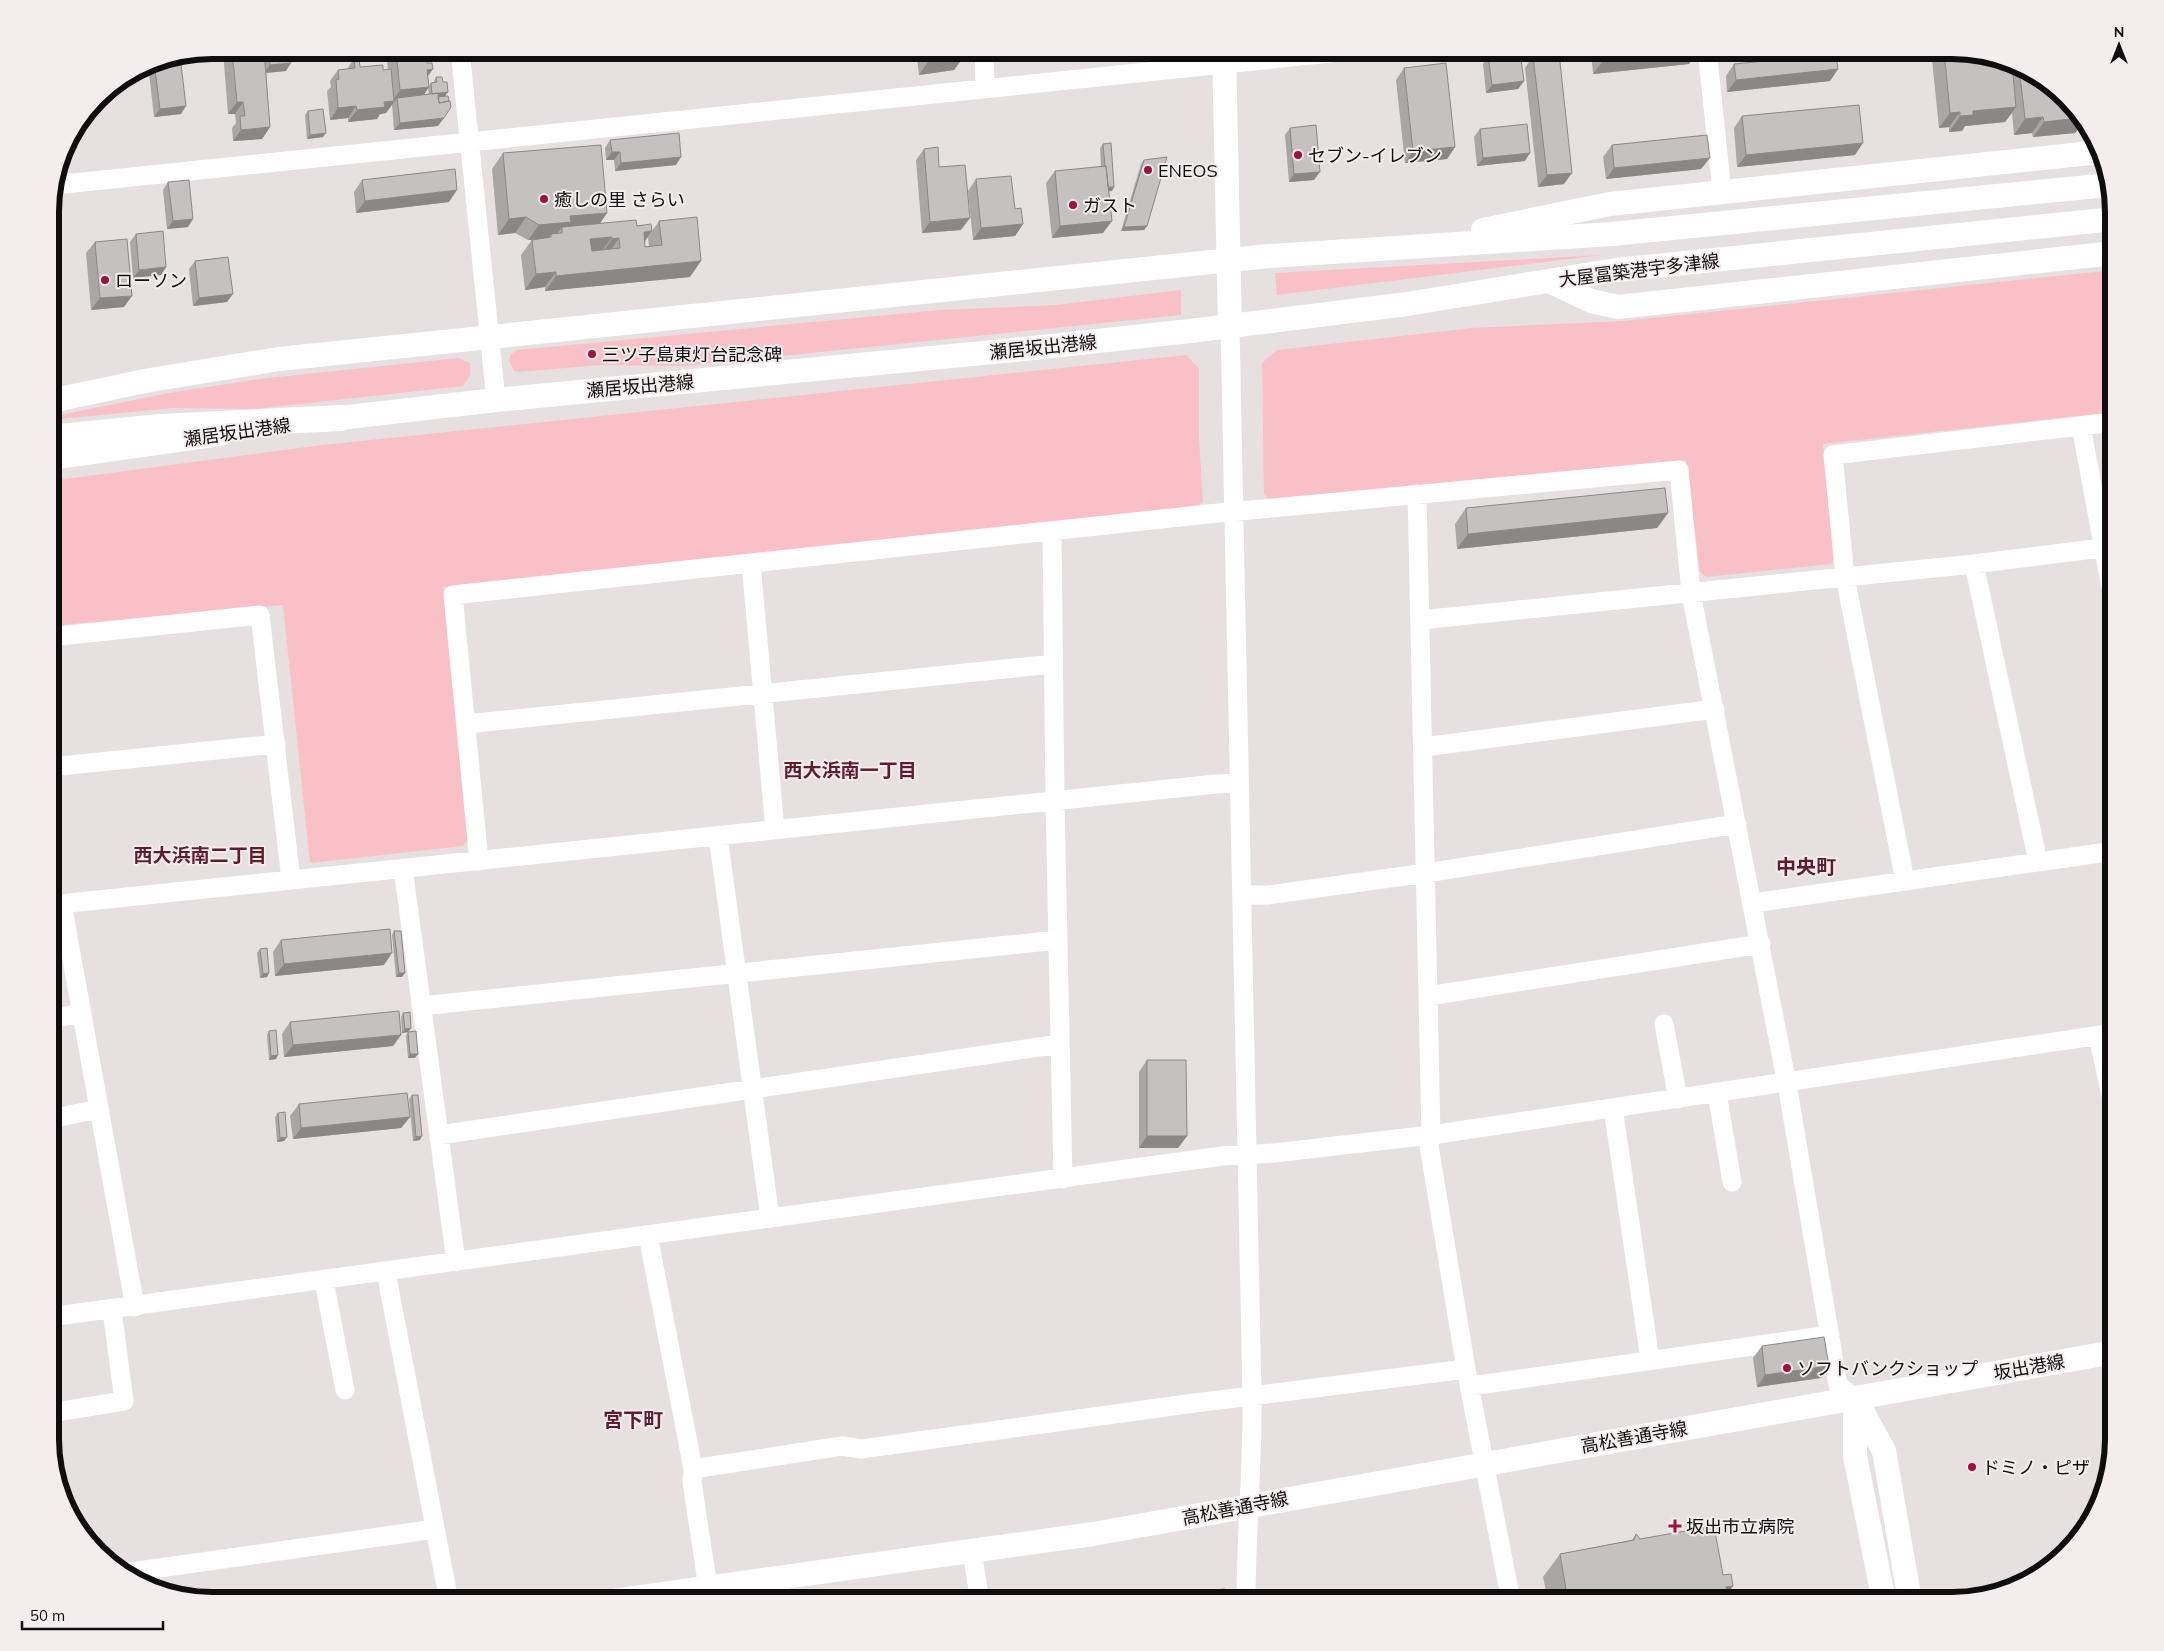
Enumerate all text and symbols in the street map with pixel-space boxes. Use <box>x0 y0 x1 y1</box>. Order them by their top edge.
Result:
north arrow <box>2094 20 2144 70</box>
text: N <box>2114 23 2124 41</box>
place label: セブン-イレブン <box>1308 144 1442 167</box>
marker: セブン-イレブン <box>1292 149 1304 161</box>
place label: ENEOS <box>1158 159 1218 182</box>
marker: ENEOS <box>1142 164 1154 176</box>
place label: 癒しの里 さらい <box>554 188 685 211</box>
marker: 癒しの里 さらい <box>538 193 550 205</box>
place label: ガスト <box>1083 194 1137 217</box>
marker: ガスト <box>1067 199 1079 211</box>
street label: 大屋冨築港宇多津線 <box>1557 249 1721 291</box>
place label: ローソン <box>115 269 187 292</box>
marker: ローソン <box>99 274 111 286</box>
street label: 瀬居坂出港線 <box>988 330 1098 364</box>
place label: 三ツ子島東灯台記念碑 <box>602 343 782 366</box>
marker: 三ツ子島東灯台記念碑 <box>586 348 598 360</box>
street label: 瀬居坂出港線 <box>585 370 695 402</box>
street label: 瀬居坂出港線 <box>182 413 292 451</box>
district label: 西大浜南一丁目 <box>783 758 917 782</box>
district label: 西大浜南二丁目 <box>133 843 267 867</box>
district label: 中央町 <box>1776 854 1836 879</box>
street label: 坂出港線 <box>1992 1349 2066 1385</box>
place label: ソフトバンクショップ <box>1797 1357 1978 1380</box>
marker: ソフトバンクショップ <box>1781 1362 1793 1374</box>
district label: 宮下町 <box>603 1407 663 1432</box>
street label: 高松善通寺線 <box>1579 1416 1689 1458</box>
place label: ドミノ・ピザ <box>1982 1456 2090 1479</box>
marker: ドミノ・ピザ <box>1966 1461 1978 1473</box>
street label: 高松善通寺線 <box>1180 1486 1290 1530</box>
place label: 坂出市立病院 <box>1686 1515 1794 1538</box>
marker: 坂出市立病院 <box>1668 1519 1682 1533</box>
scale bar <box>22 1598 164 1630</box>
text: 50 m <box>30 1606 65 1625</box>

